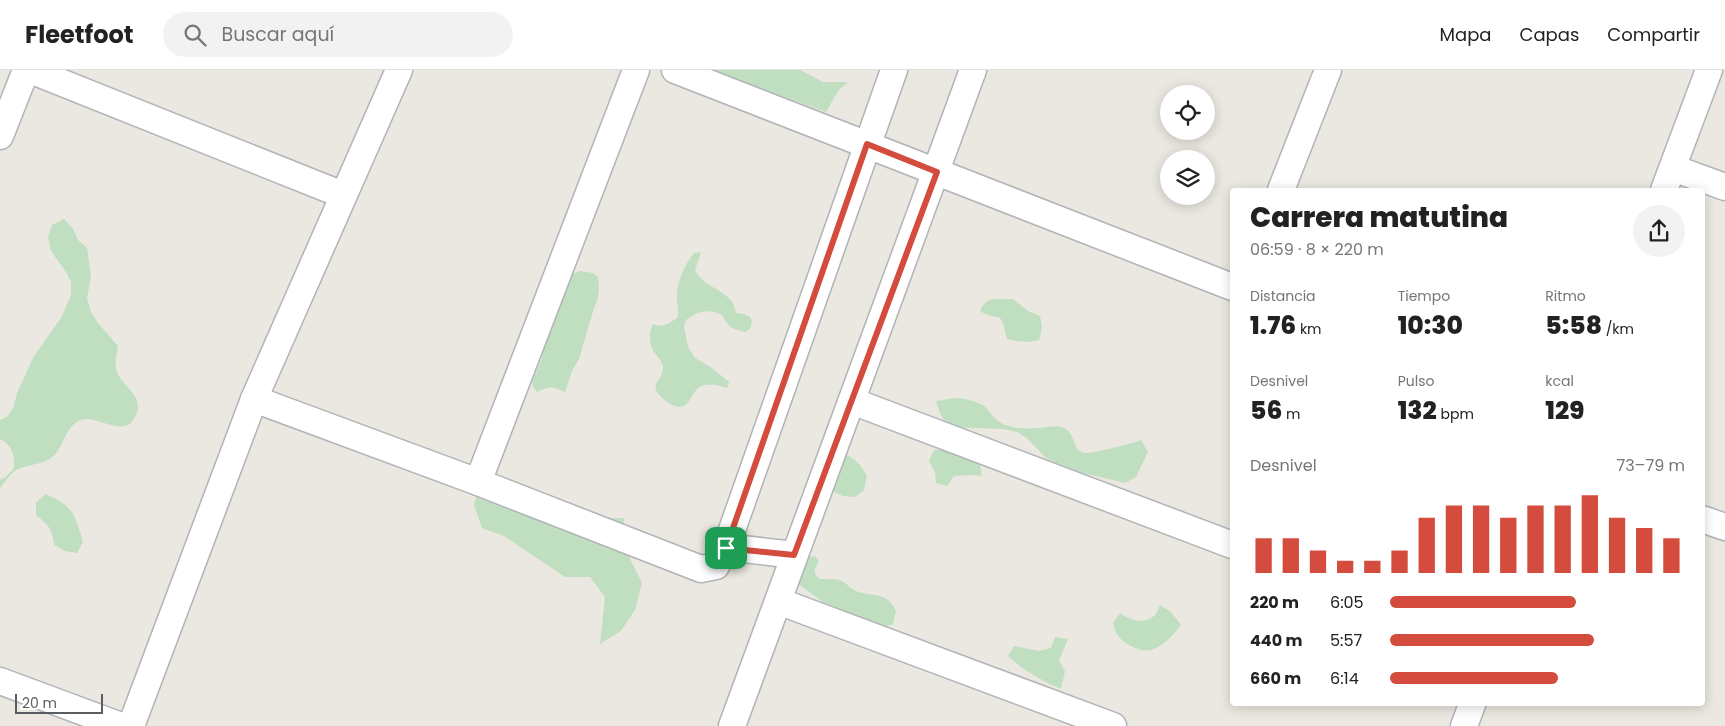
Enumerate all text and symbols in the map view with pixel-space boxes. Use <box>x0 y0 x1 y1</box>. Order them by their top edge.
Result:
search box <box>163 12 513 57</box>
text: Fleetfoot <box>25 18 133 51</box>
icon: search <box>181 21 209 49</box>
text: Buscar aquí <box>221 21 334 48</box>
text: Mapa <box>1439 22 1492 47</box>
text: Capas <box>1520 22 1579 47</box>
text: Compartir <box>1607 22 1700 47</box>
map controls <box>1160 85 1215 205</box>
button: locate <box>1160 85 1215 140</box>
button: layers <box>1160 150 1215 205</box>
text: Carrera matutina <box>1250 198 1508 237</box>
button: share <box>1633 205 1685 257</box>
text: 06:59 · 8 × 220 m <box>1250 238 1384 261</box>
text: Distancia <box>1250 286 1316 306</box>
text: Tiempo <box>1398 286 1450 306</box>
text: Ritmo <box>1545 286 1586 306</box>
text: 1.76 <box>1250 308 1296 343</box>
text: 10:30 <box>1398 308 1463 343</box>
text: 5:58 <box>1545 308 1602 343</box>
text: km <box>1296 319 1322 339</box>
text: /km <box>1602 319 1634 339</box>
text: Desnivel <box>1250 371 1308 391</box>
text: Pulso <box>1398 371 1434 391</box>
text: kcal <box>1545 371 1574 391</box>
text: 56 <box>1250 393 1282 428</box>
text: 132 <box>1398 393 1437 428</box>
text: 129 <box>1545 393 1584 428</box>
text: m <box>1282 404 1300 424</box>
text: bpm <box>1437 404 1474 424</box>
text: Desnivel <box>1250 454 1317 477</box>
text: 73–79 m <box>1616 454 1685 477</box>
pin <box>705 527 747 569</box>
icon: arrive <box>712 534 740 562</box>
text: 220 m <box>1250 591 1299 614</box>
text: 6:05 <box>1330 591 1364 614</box>
text: 440 m <box>1250 629 1302 652</box>
text: 5:57 <box>1330 629 1362 652</box>
text: 660 m <box>1250 667 1301 690</box>
text: 6:14 <box>1330 667 1359 690</box>
scale bar <box>15 691 102 714</box>
text: 20 m <box>22 693 57 713</box>

